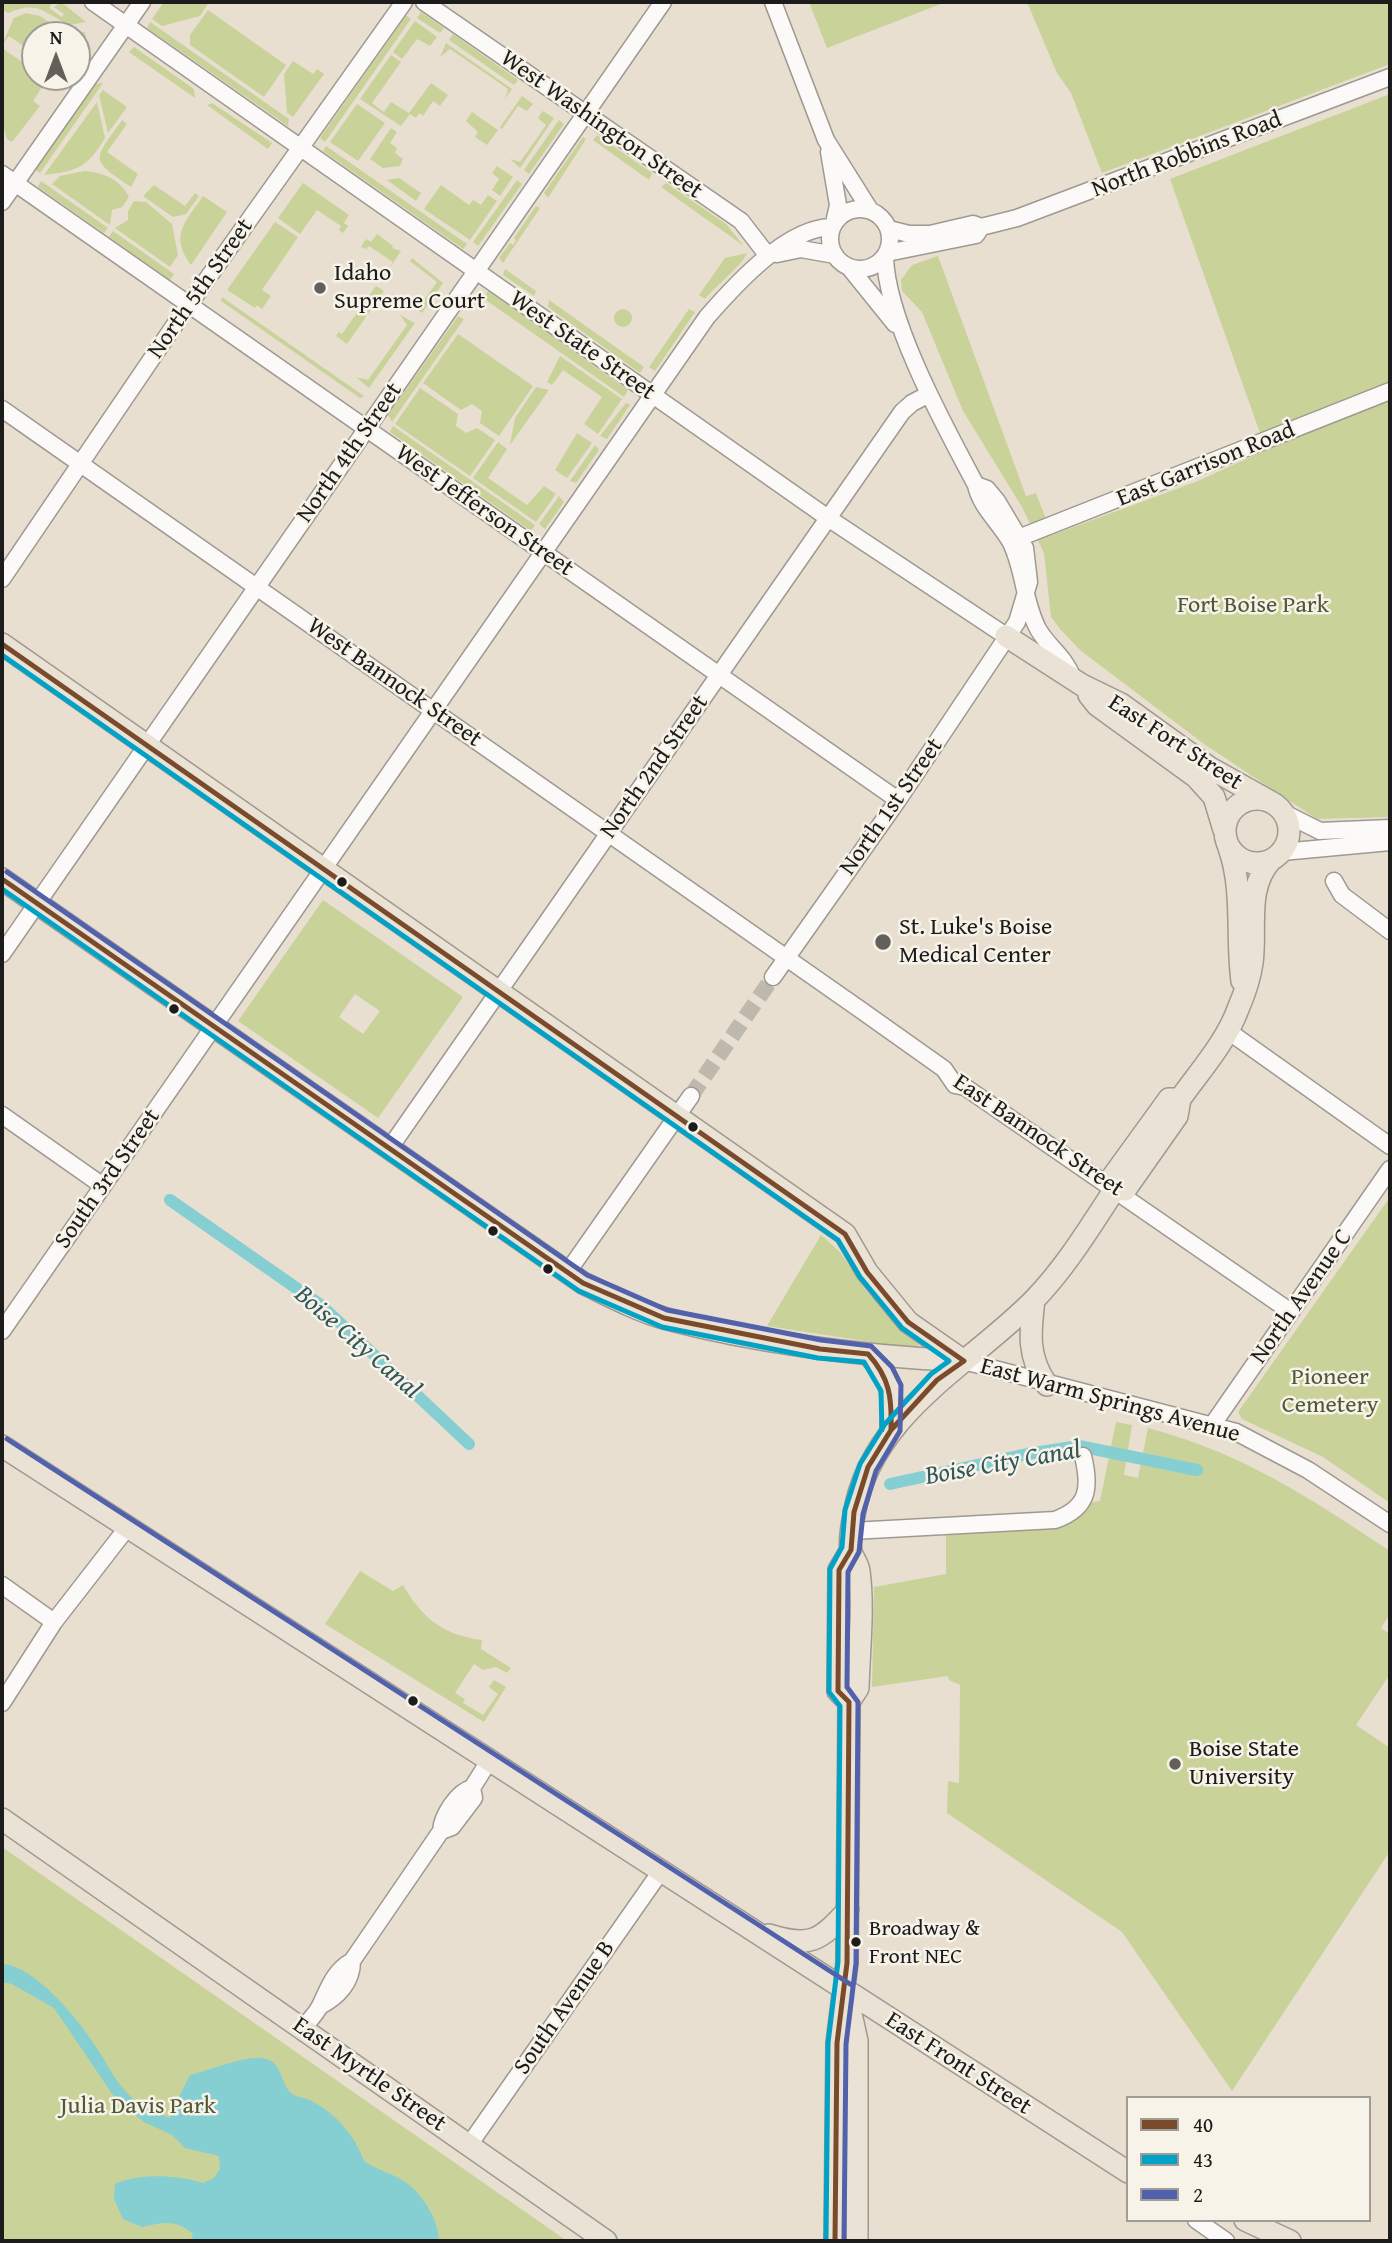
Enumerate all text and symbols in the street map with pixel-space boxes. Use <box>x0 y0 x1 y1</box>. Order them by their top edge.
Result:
north arrow <box>21 21 91 91</box>
text: N <box>50 23 62 51</box>
street label: West Washington Street <box>494 44 708 206</box>
street label: North Robbins Road <box>1088 106 1286 204</box>
street label: North 5th Street <box>142 213 260 365</box>
place label: Idaho Supreme Court <box>334 260 485 316</box>
marker: Idaho Supreme Court <box>312 280 328 296</box>
street label: West State Street <box>504 285 660 407</box>
street label: North 4th Street <box>291 377 409 529</box>
street label: East Garrison Road <box>1113 416 1299 514</box>
street label: West Jefferson Street <box>389 439 579 583</box>
park label: Fort Boise Park <box>1177 592 1329 620</box>
street label: West Bannock Street <box>301 612 487 754</box>
street label: East Fort Street <box>1103 689 1247 797</box>
street label: North 2nd Street <box>595 690 715 844</box>
street label: North 1st Street <box>834 733 950 881</box>
unlabelled marker <box>335 875 349 889</box>
place label: St. Luke's Boise Medical Center <box>899 914 1052 970</box>
marker: St. Luke's Boise Medical Center <box>873 932 893 952</box>
unlabelled marker <box>167 1002 181 1016</box>
street label: East Bannock Street <box>947 1068 1129 1204</box>
street label: South 3rd Street <box>49 1103 167 1255</box>
unlabelled marker <box>686 1120 700 1134</box>
unlabelled marker <box>486 1224 500 1238</box>
street label: North Avenue C <box>1245 1224 1359 1370</box>
unlabelled marker <box>541 1262 555 1276</box>
water label: Boise City Canal <box>287 1280 427 1406</box>
street label: East Warm Springs Avenue <box>977 1352 1243 1450</box>
park label: Pioneer Cemetery <box>1282 1364 1378 1420</box>
water label: Boise City Canal <box>923 1435 1083 1493</box>
unlabelled marker <box>406 1694 420 1708</box>
place label: Boise State University <box>1189 1736 1299 1792</box>
marker: Boise State University <box>1167 1756 1183 1772</box>
place label: Broadway & Front NEC <box>869 1916 980 1968</box>
marker: Broadway & Front NEC <box>849 1935 863 1949</box>
street label: South Avenue B <box>508 1936 622 2080</box>
street label: East Front Street <box>880 2006 1036 2122</box>
street label: East Myrtle Street <box>287 2011 451 2139</box>
park label: Julia Davis Park <box>60 2093 216 2121</box>
legend <box>1126 2096 1371 2222</box>
text: 40 <box>1193 2109 1213 2140</box>
text: 43 <box>1193 2144 1213 2175</box>
text: 2 <box>1193 2179 1203 2210</box>

